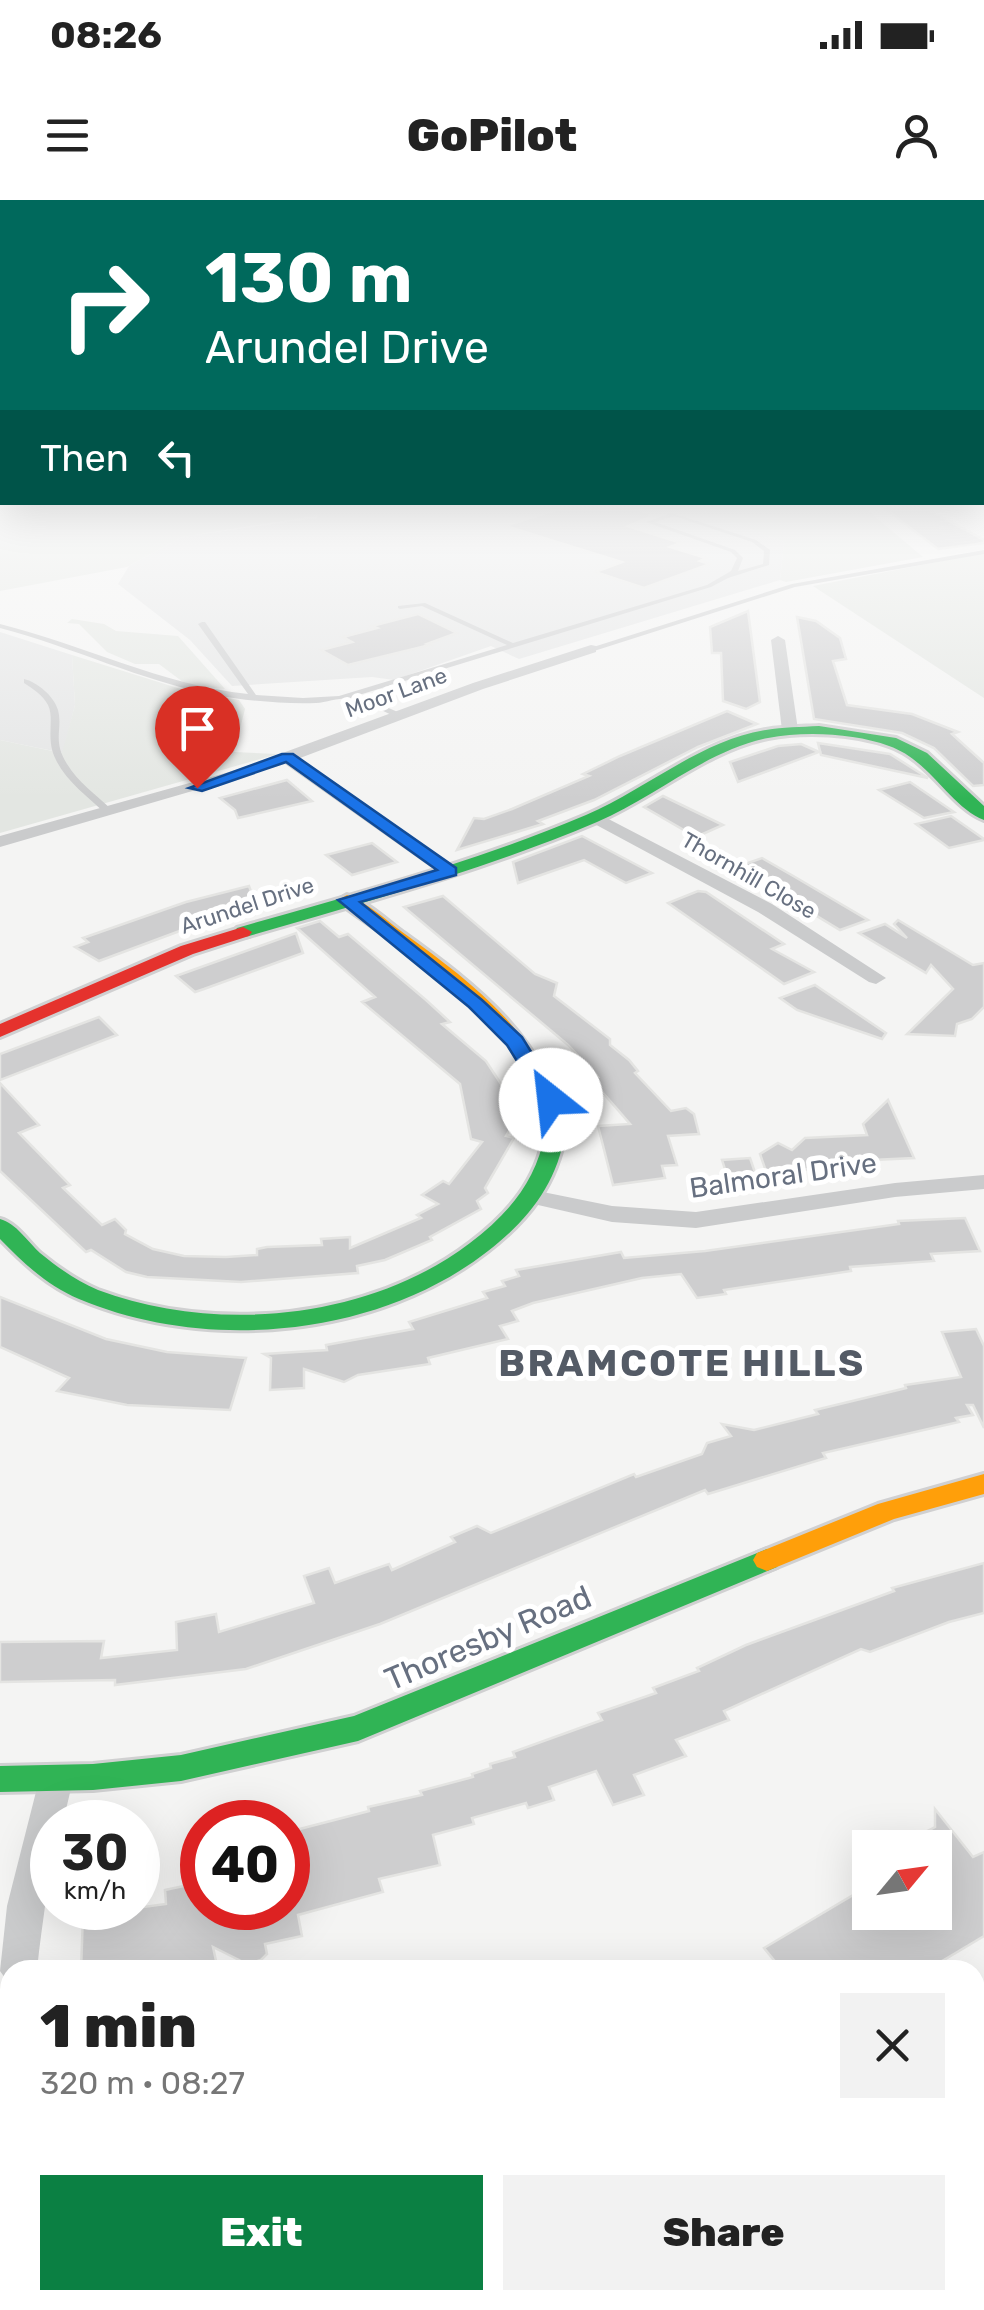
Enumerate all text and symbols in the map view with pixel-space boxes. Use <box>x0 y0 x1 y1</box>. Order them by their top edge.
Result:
text: 08:26 <box>50 12 162 58</box>
icon: menu <box>40 108 95 163</box>
icon: person <box>889 108 944 163</box>
text: GoPilot <box>407 109 577 162</box>
text: 130 m <box>205 237 413 320</box>
icon: right <box>40 240 170 370</box>
text: Arundel Drive <box>205 321 489 374</box>
icon: left <box>149 430 204 485</box>
text: Then <box>40 435 129 481</box>
street label: Moor Lane <box>342 662 451 723</box>
pin <box>155 686 240 789</box>
icon: arrive <box>170 701 225 756</box>
street label: Thornhill Close <box>677 826 821 925</box>
street label: Arundel Drive <box>177 871 317 940</box>
position arrow <box>499 1048 603 1152</box>
street label: Balmoral Drive <box>687 1146 879 1205</box>
district label: BRAMCOTE HILLS <box>498 1340 866 1386</box>
street label: Thoresby Road <box>379 1577 597 1699</box>
speed limit sign: 40 <box>180 1800 310 1930</box>
text: 30 <box>62 1823 128 1883</box>
north arrow <box>852 1830 952 1930</box>
map controls <box>852 1830 952 1930</box>
text: km/h <box>64 1876 126 1905</box>
text: 1 min <box>40 1991 197 2062</box>
button: close <box>840 1993 945 2098</box>
text: 320 m · 08:27 <box>40 2064 245 2102</box>
button: Exit <box>40 2175 483 2290</box>
button: Share <box>503 2175 945 2290</box>

